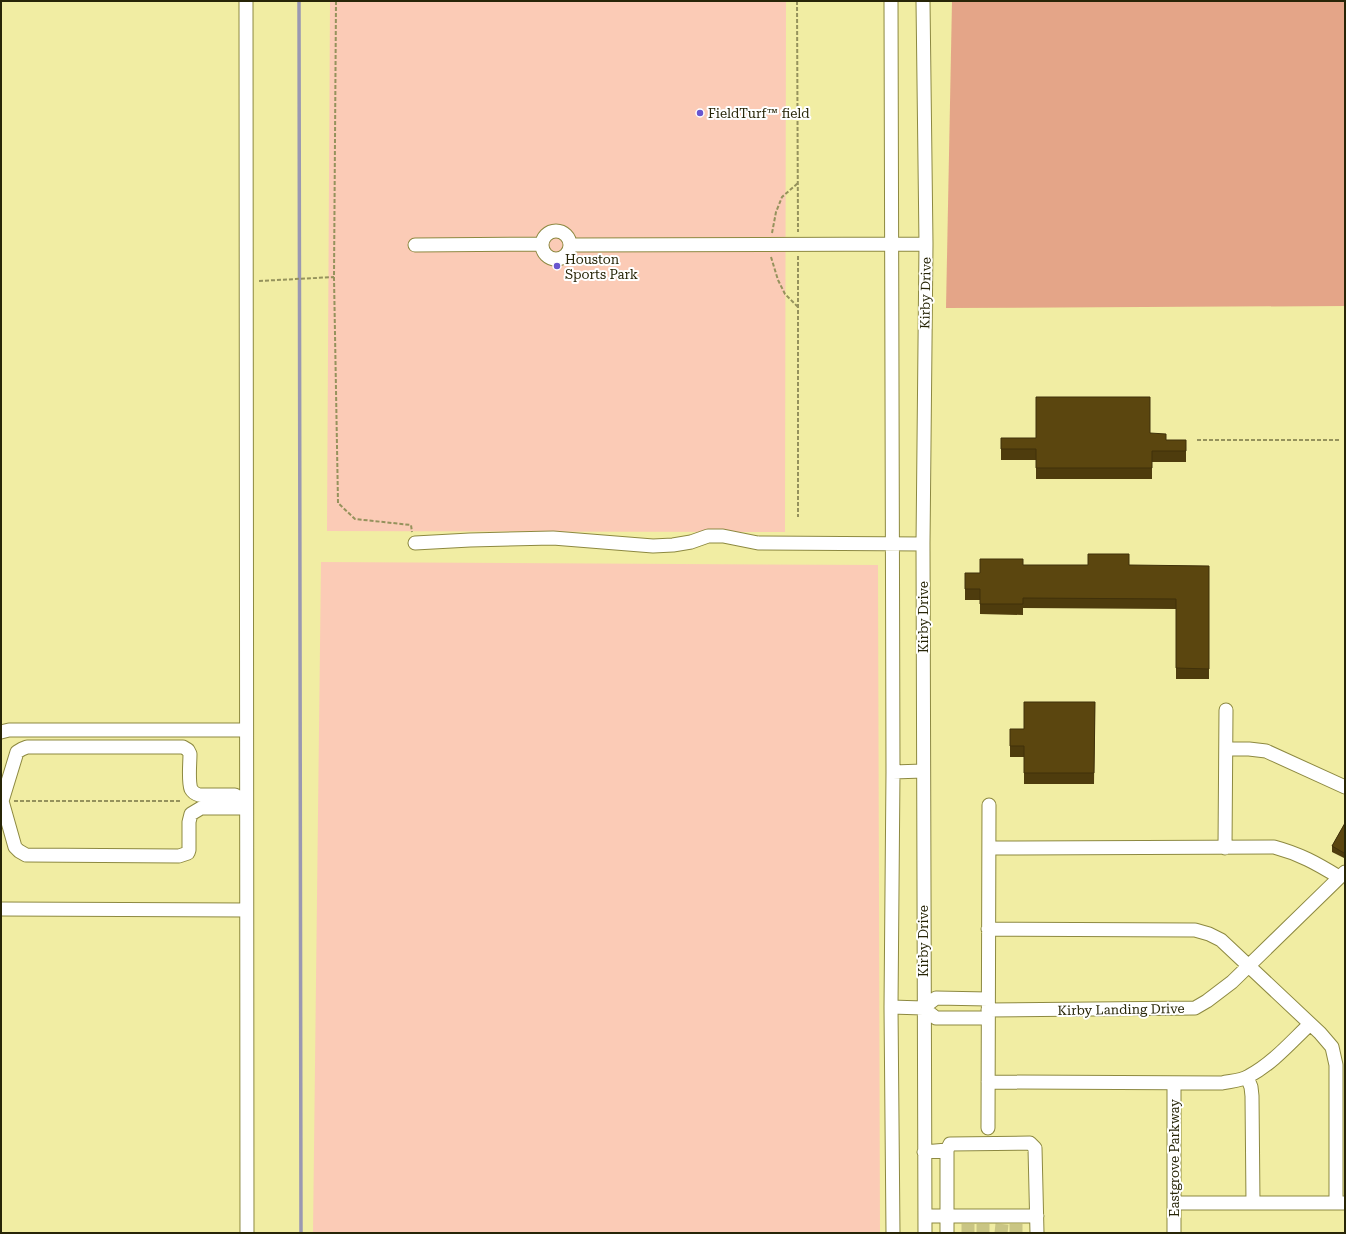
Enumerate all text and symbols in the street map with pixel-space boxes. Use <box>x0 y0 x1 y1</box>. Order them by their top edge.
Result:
place label: FieldTurf™ field <box>708 106 810 121</box>
marker: FieldTurf™ field <box>695 108 705 118</box>
place label: Houston Sports Park <box>565 252 638 282</box>
street label: Kirby Drive <box>917 257 934 329</box>
marker: Houston Sports Park <box>552 261 562 271</box>
street label: Kirby Drive <box>916 581 931 653</box>
street label: Kirby Drive <box>916 905 931 977</box>
street label: Kirby Landing Drive <box>1057 1001 1185 1018</box>
street label: Eastgrove Parkway <box>1167 1099 1182 1217</box>

